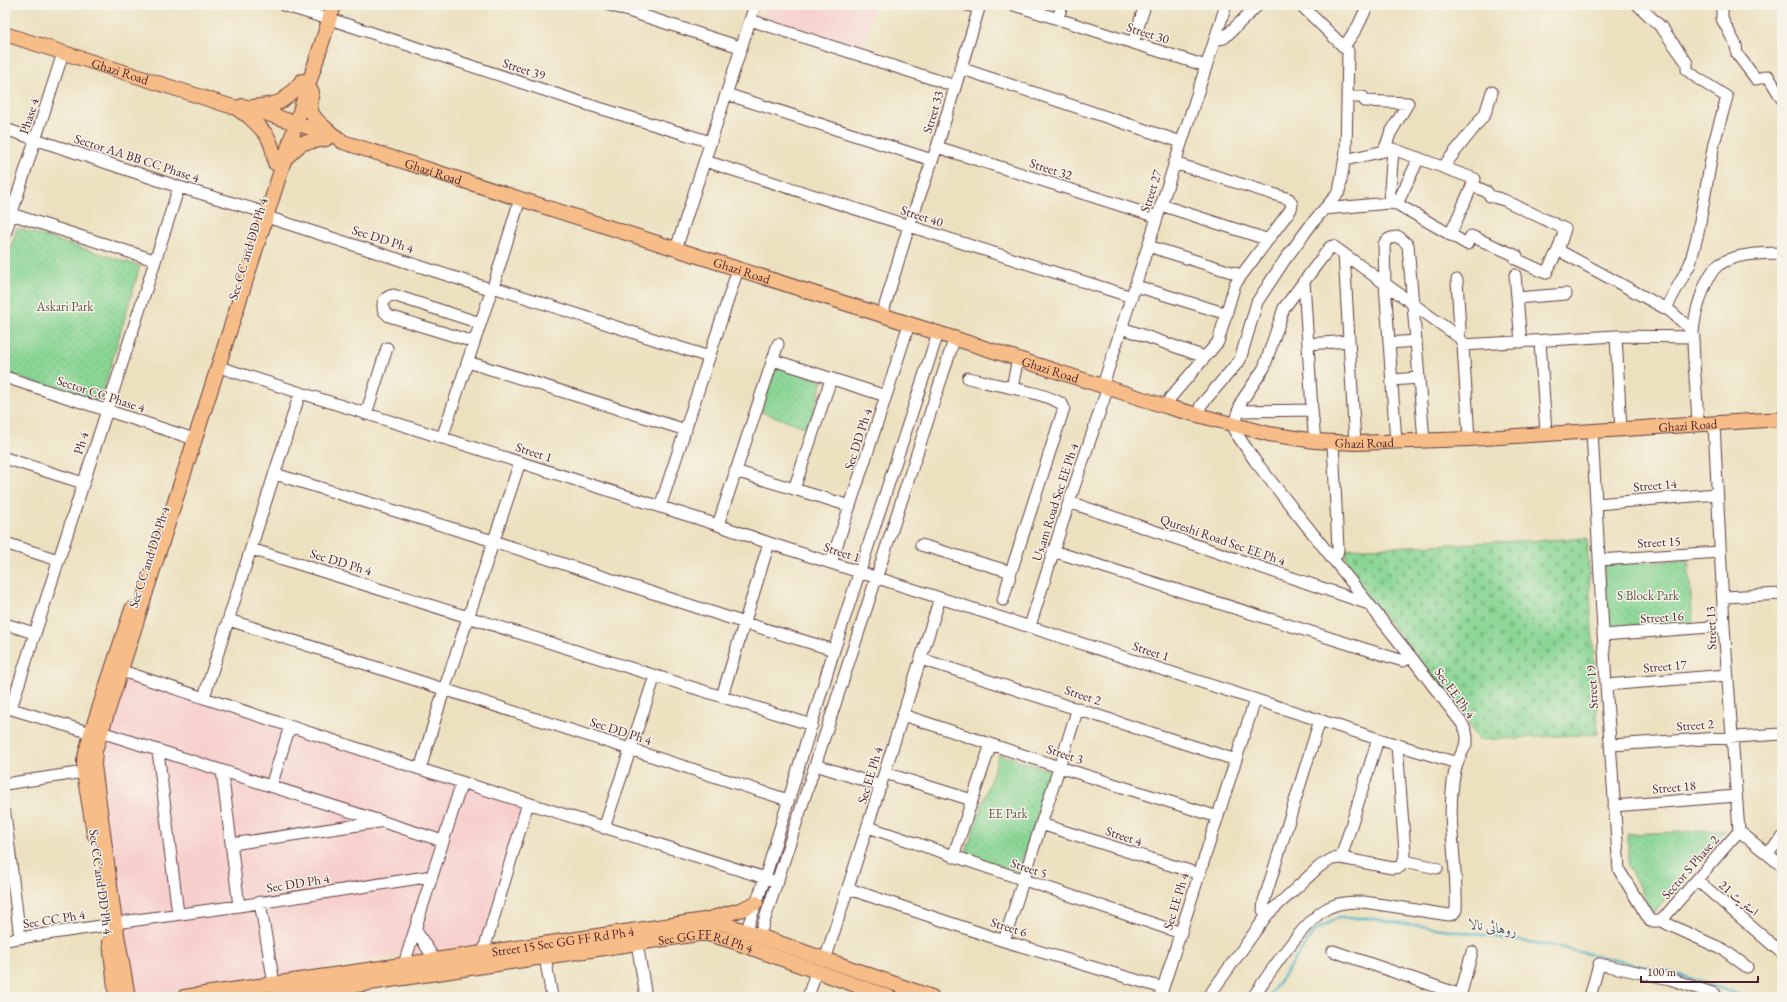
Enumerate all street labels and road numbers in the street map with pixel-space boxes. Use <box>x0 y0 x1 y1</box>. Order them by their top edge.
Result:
street label: Street 30 <box>1125 18 1171 48</box>
street label: Ghazi Road <box>90 54 151 88</box>
street label: Street 39 <box>501 54 548 84</box>
street label: Street 33 <box>918 89 948 135</box>
street label: Phase 4 <box>15 95 43 136</box>
street label: Sector AA BB CC Phase 4 <box>72 130 202 186</box>
street label: Ghazi Road <box>403 154 465 188</box>
street label: Street 32 <box>1028 154 1075 184</box>
street label: Street 27 <box>1136 167 1166 214</box>
street label: Sec CC and DD Ph 4 <box>224 195 272 302</box>
street label: Street 40 <box>899 201 945 231</box>
street label: Sec DD Ph 4 <box>350 221 417 257</box>
street label: Ghazi Road <box>711 253 773 287</box>
street label: Ghazi Road <box>1020 352 1081 386</box>
street label: Sector CC Phase 4 <box>55 372 148 417</box>
street label: Sec DD Ph 4 <box>840 405 876 472</box>
street label: Ghazi Road <box>1658 415 1718 435</box>
street label: Ph 4 <box>69 429 93 456</box>
street label: Ghazi Road <box>1334 433 1395 452</box>
street label: Street 1 <box>514 438 554 466</box>
street label: Us,am Road Sec EE Ph 4 <box>1028 440 1082 563</box>
street label: Street 14 <box>1633 475 1678 495</box>
street label: Sec CC and DD Ph 4 <box>125 503 174 610</box>
street label: Qureshi Road Sec EE Ph 4 <box>1158 511 1289 570</box>
street label: Street 15 <box>1637 532 1681 552</box>
street label: Street 1 <box>822 538 862 566</box>
street label: Sec DD Ph 4 <box>308 545 375 580</box>
street label: Street 13 <box>1702 606 1720 650</box>
street label: Street 16 <box>1640 607 1684 627</box>
street label: Street 1 <box>1131 637 1171 665</box>
street label: Street 17 <box>1643 656 1688 676</box>
street label: Sec EE Ph 4 <box>1431 664 1480 722</box>
street label: Street 19 <box>1582 664 1602 709</box>
street label: Street 2 <box>1063 681 1104 709</box>
street label: Sec DD Ph 4 <box>588 713 655 749</box>
street label: Street 2 <box>1676 715 1715 735</box>
street label: Street 3 <box>1045 740 1085 768</box>
street label: Sec EE Ph 4 <box>853 744 887 806</box>
street label: Street 18 <box>1652 777 1696 797</box>
street label: Street 4 <box>1104 822 1145 850</box>
street label: Sec CC and DD Ph 4 <box>85 828 117 936</box>
street label: Sector S Phase 2 <box>1657 831 1723 903</box>
street label: Street 5 <box>1009 854 1049 882</box>
street label: Sec DD Ph 4 <box>265 869 332 896</box>
street label: Sec EE Ph 4 <box>1159 870 1193 932</box>
street label: اسٹریٹ 21 <box>1715 876 1763 920</box>
street label: Sec CC Ph 4 <box>22 906 87 932</box>
street label: Street 6 <box>989 913 1029 941</box>
street label: Street 15 Sec GG FF Rd Ph 4 <box>490 922 636 960</box>
street label: Sec GG FF Rd Ph 4 <box>657 926 756 957</box>

